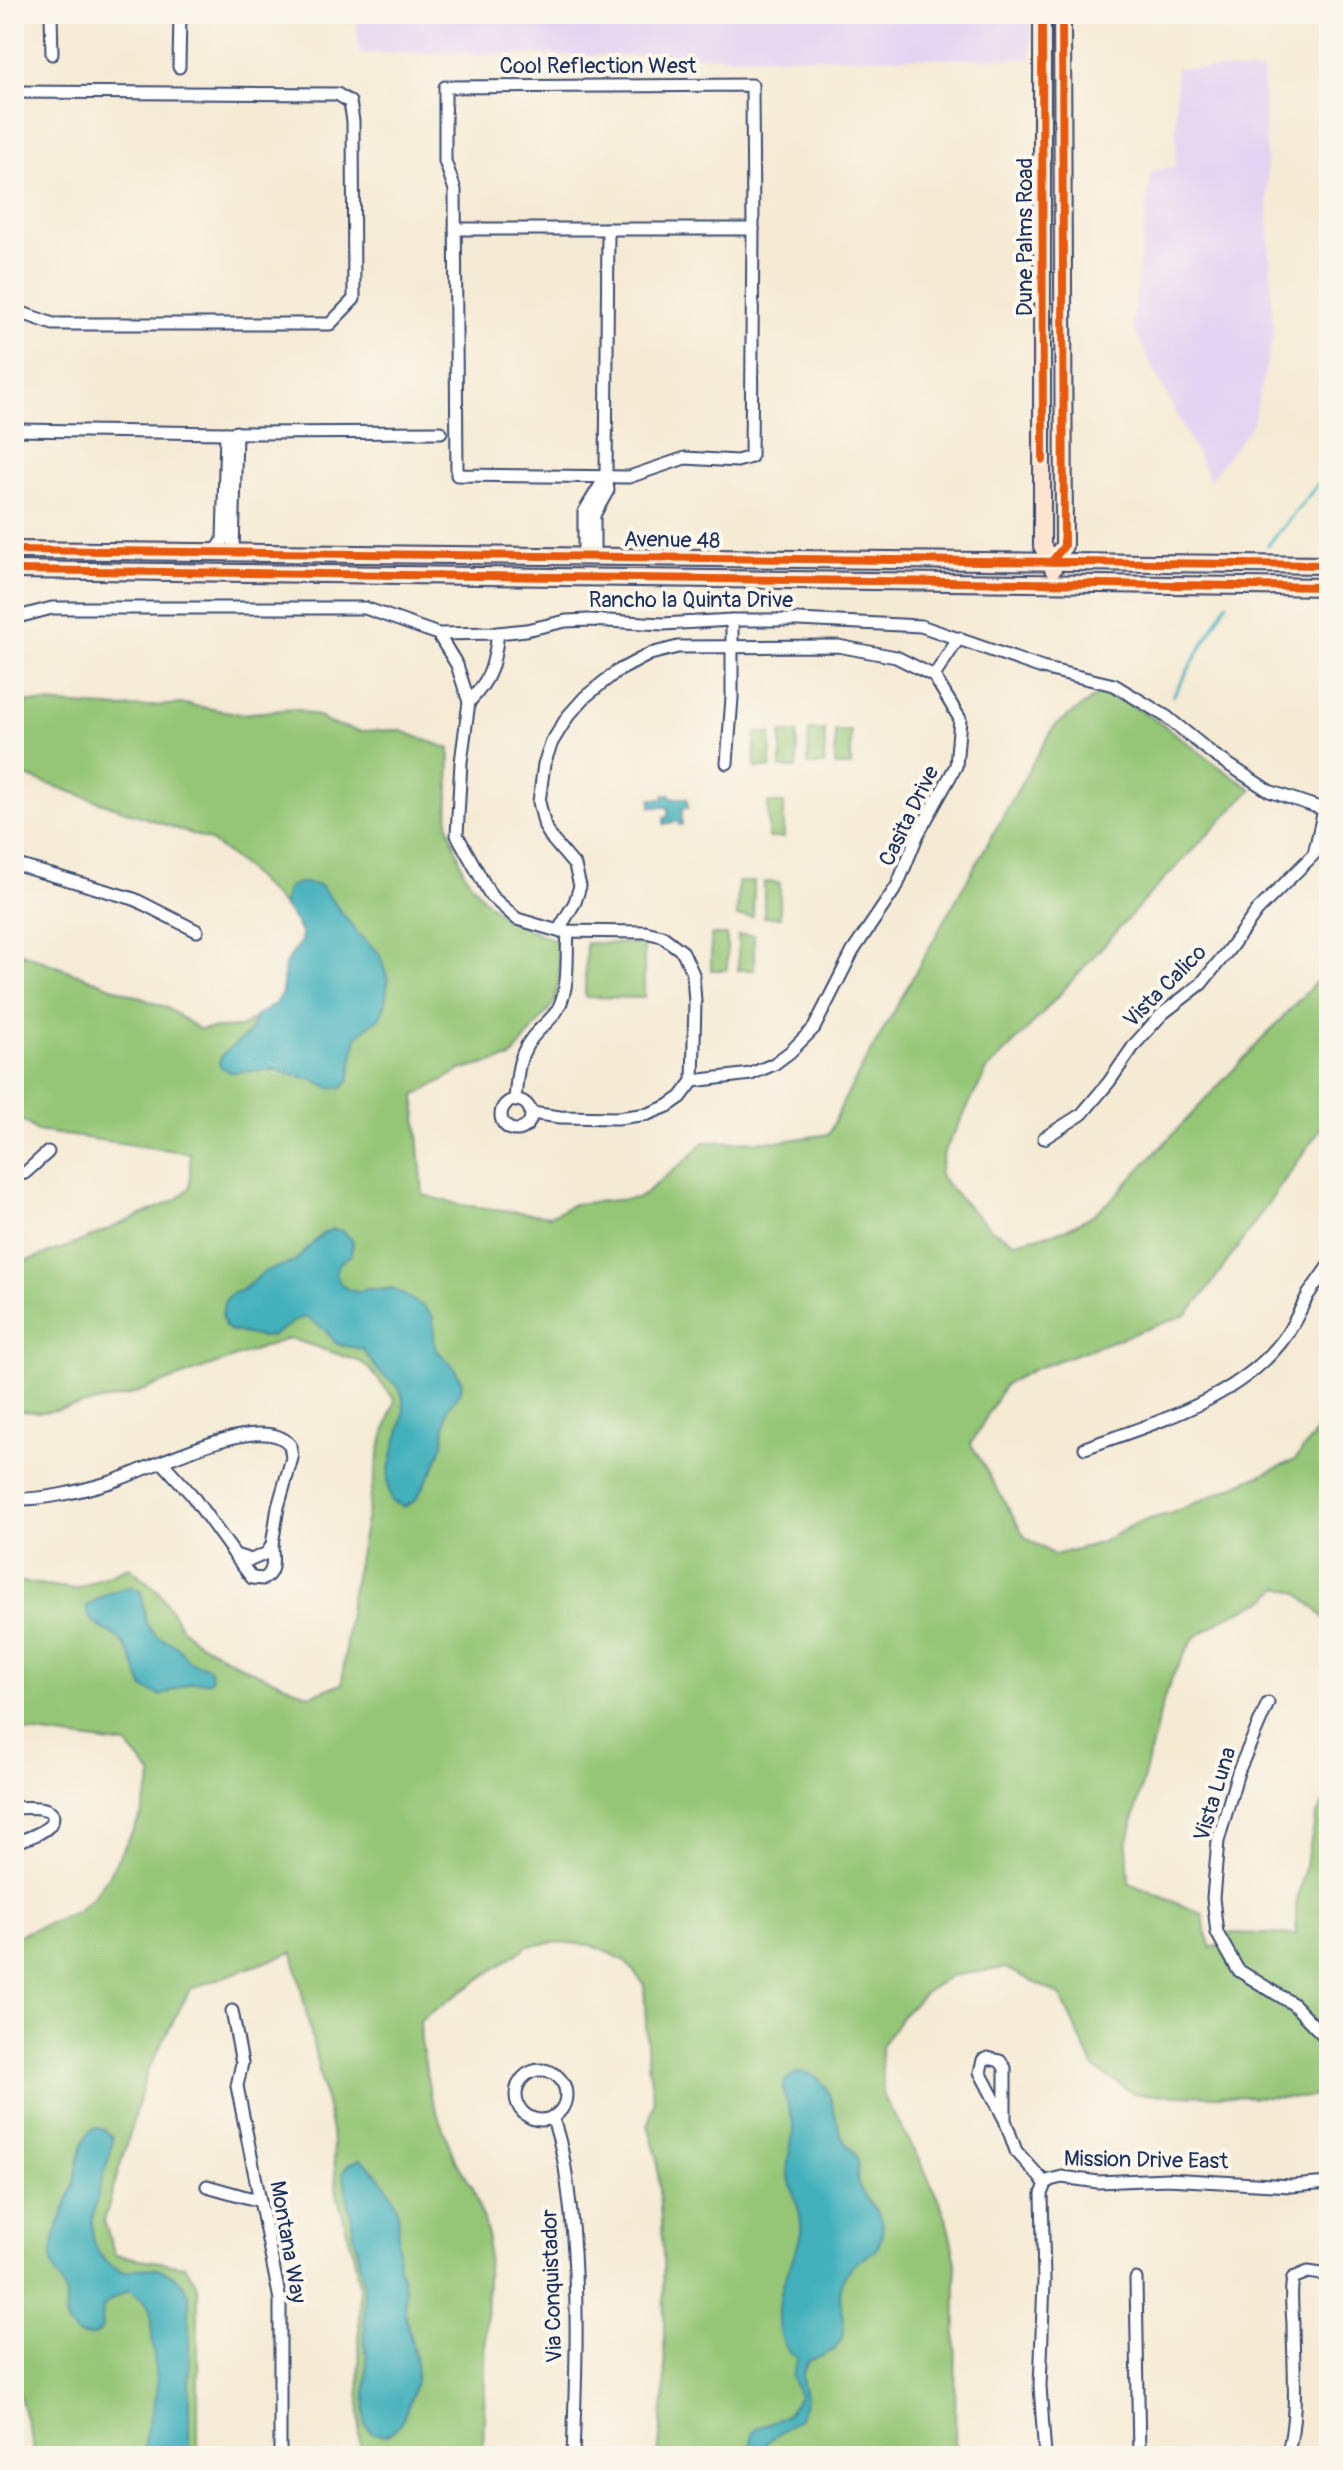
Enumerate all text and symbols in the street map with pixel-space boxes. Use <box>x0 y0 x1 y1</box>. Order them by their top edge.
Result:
street label: Cool Reflection West <box>500 52 697 80</box>
street label: Dune Palms Road <box>1011 158 1039 316</box>
street label: Avenue 48 <box>624 525 720 555</box>
street label: Rancho la Quinta Drive <box>589 586 793 614</box>
street label: Casita Drive <box>873 761 945 871</box>
street label: Vista Calico <box>1117 938 1213 1034</box>
street label: Vista Luna <box>1187 1744 1243 1844</box>
street label: Mission Drive East <box>1064 2145 1228 2175</box>
street label: Montana Way <box>263 2179 313 2305</box>
street label: Via Conquistador <box>535 2208 569 2363</box>

